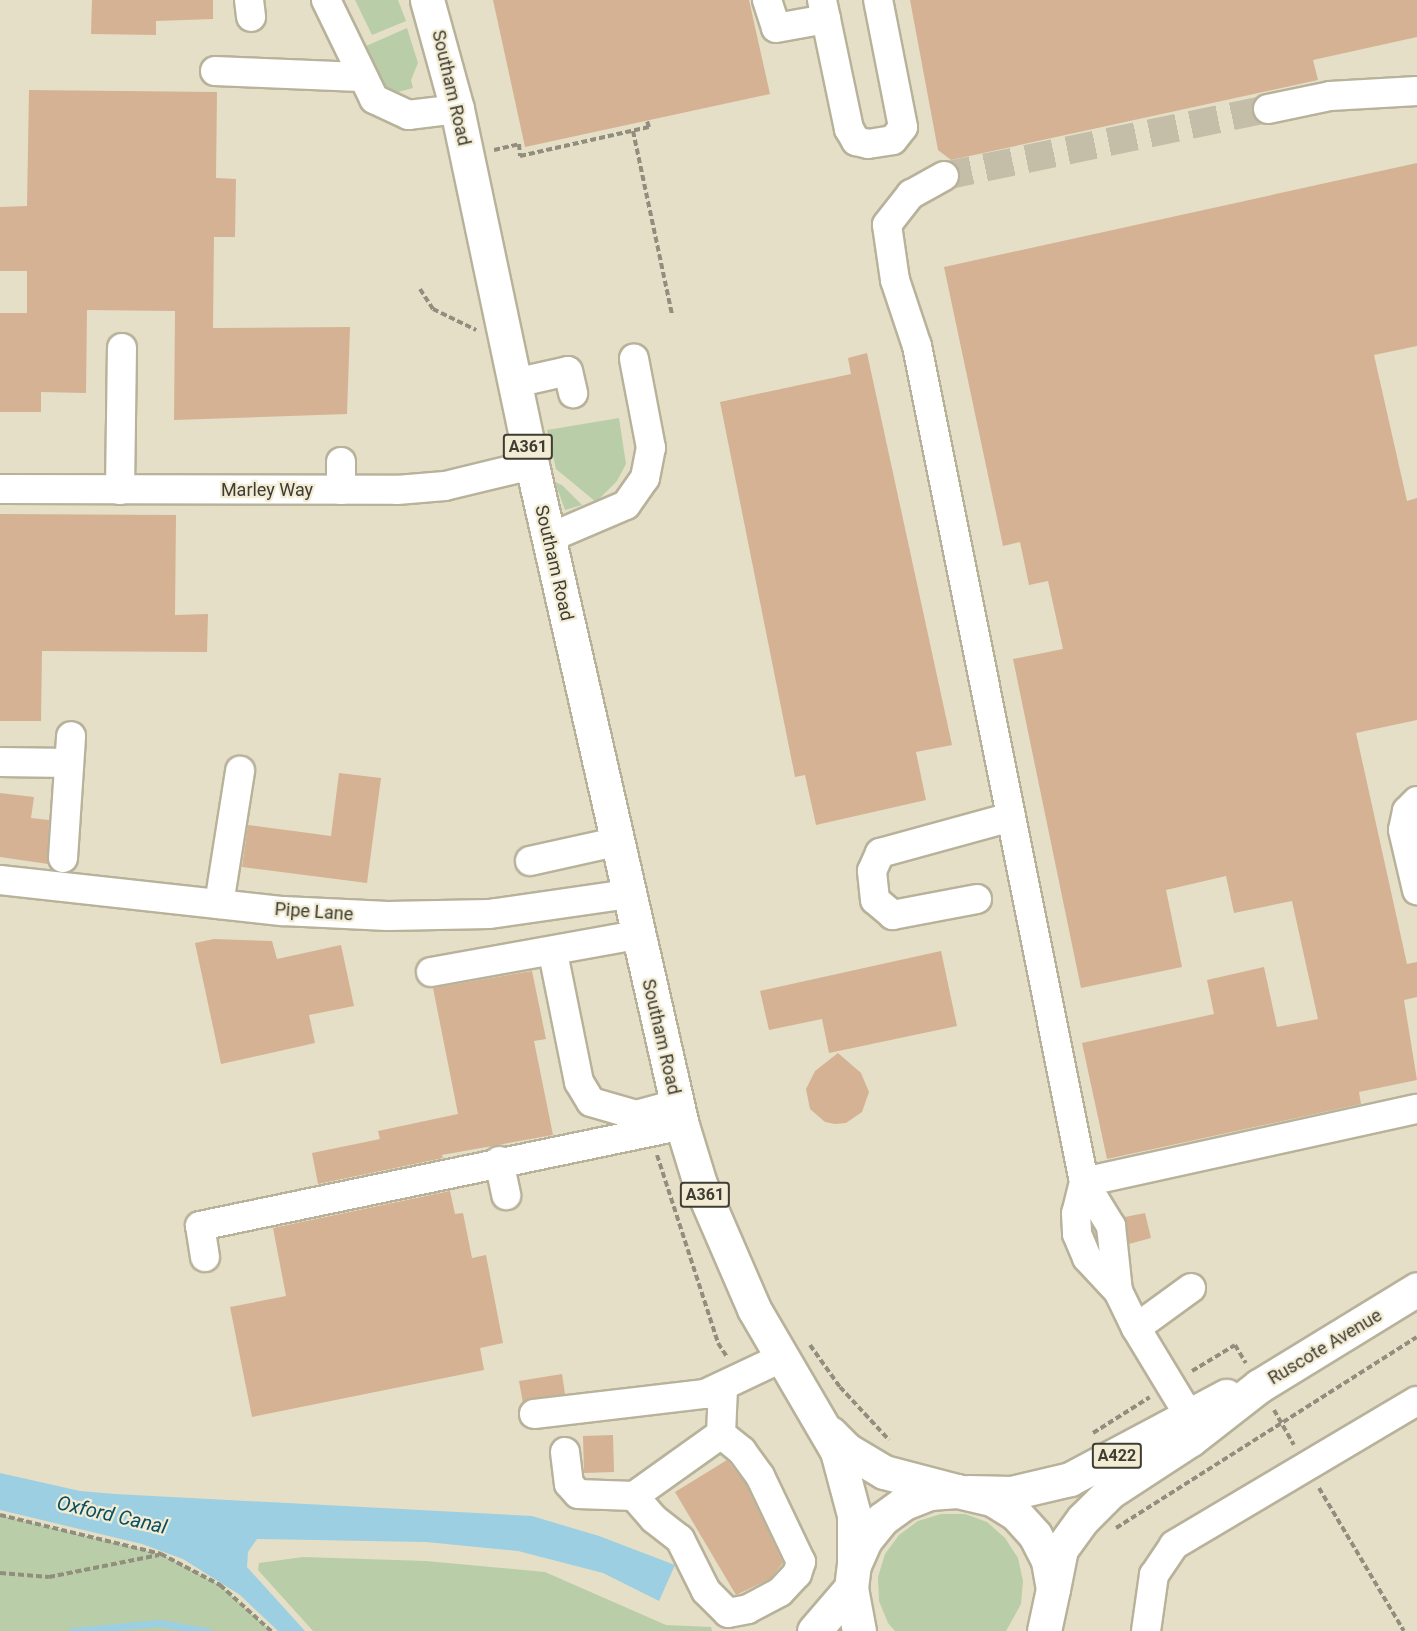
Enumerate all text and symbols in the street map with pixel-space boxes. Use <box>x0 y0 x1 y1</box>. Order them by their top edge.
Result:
street label: Southam Road <box>427 28 475 148</box>
road number: A361 <box>502 434 554 460</box>
street label: Marley Way <box>221 479 313 501</box>
street label: Southam Road <box>530 503 578 623</box>
street label: Pipe Lane <box>274 898 354 926</box>
street label: Southam Road <box>637 977 685 1097</box>
road number: A361 <box>680 1182 730 1208</box>
street label: Ruscote Avenue <box>1264 1305 1386 1389</box>
road number: A422 <box>1092 1443 1142 1469</box>
water label: Oxford Canal <box>55 1491 169 1539</box>

